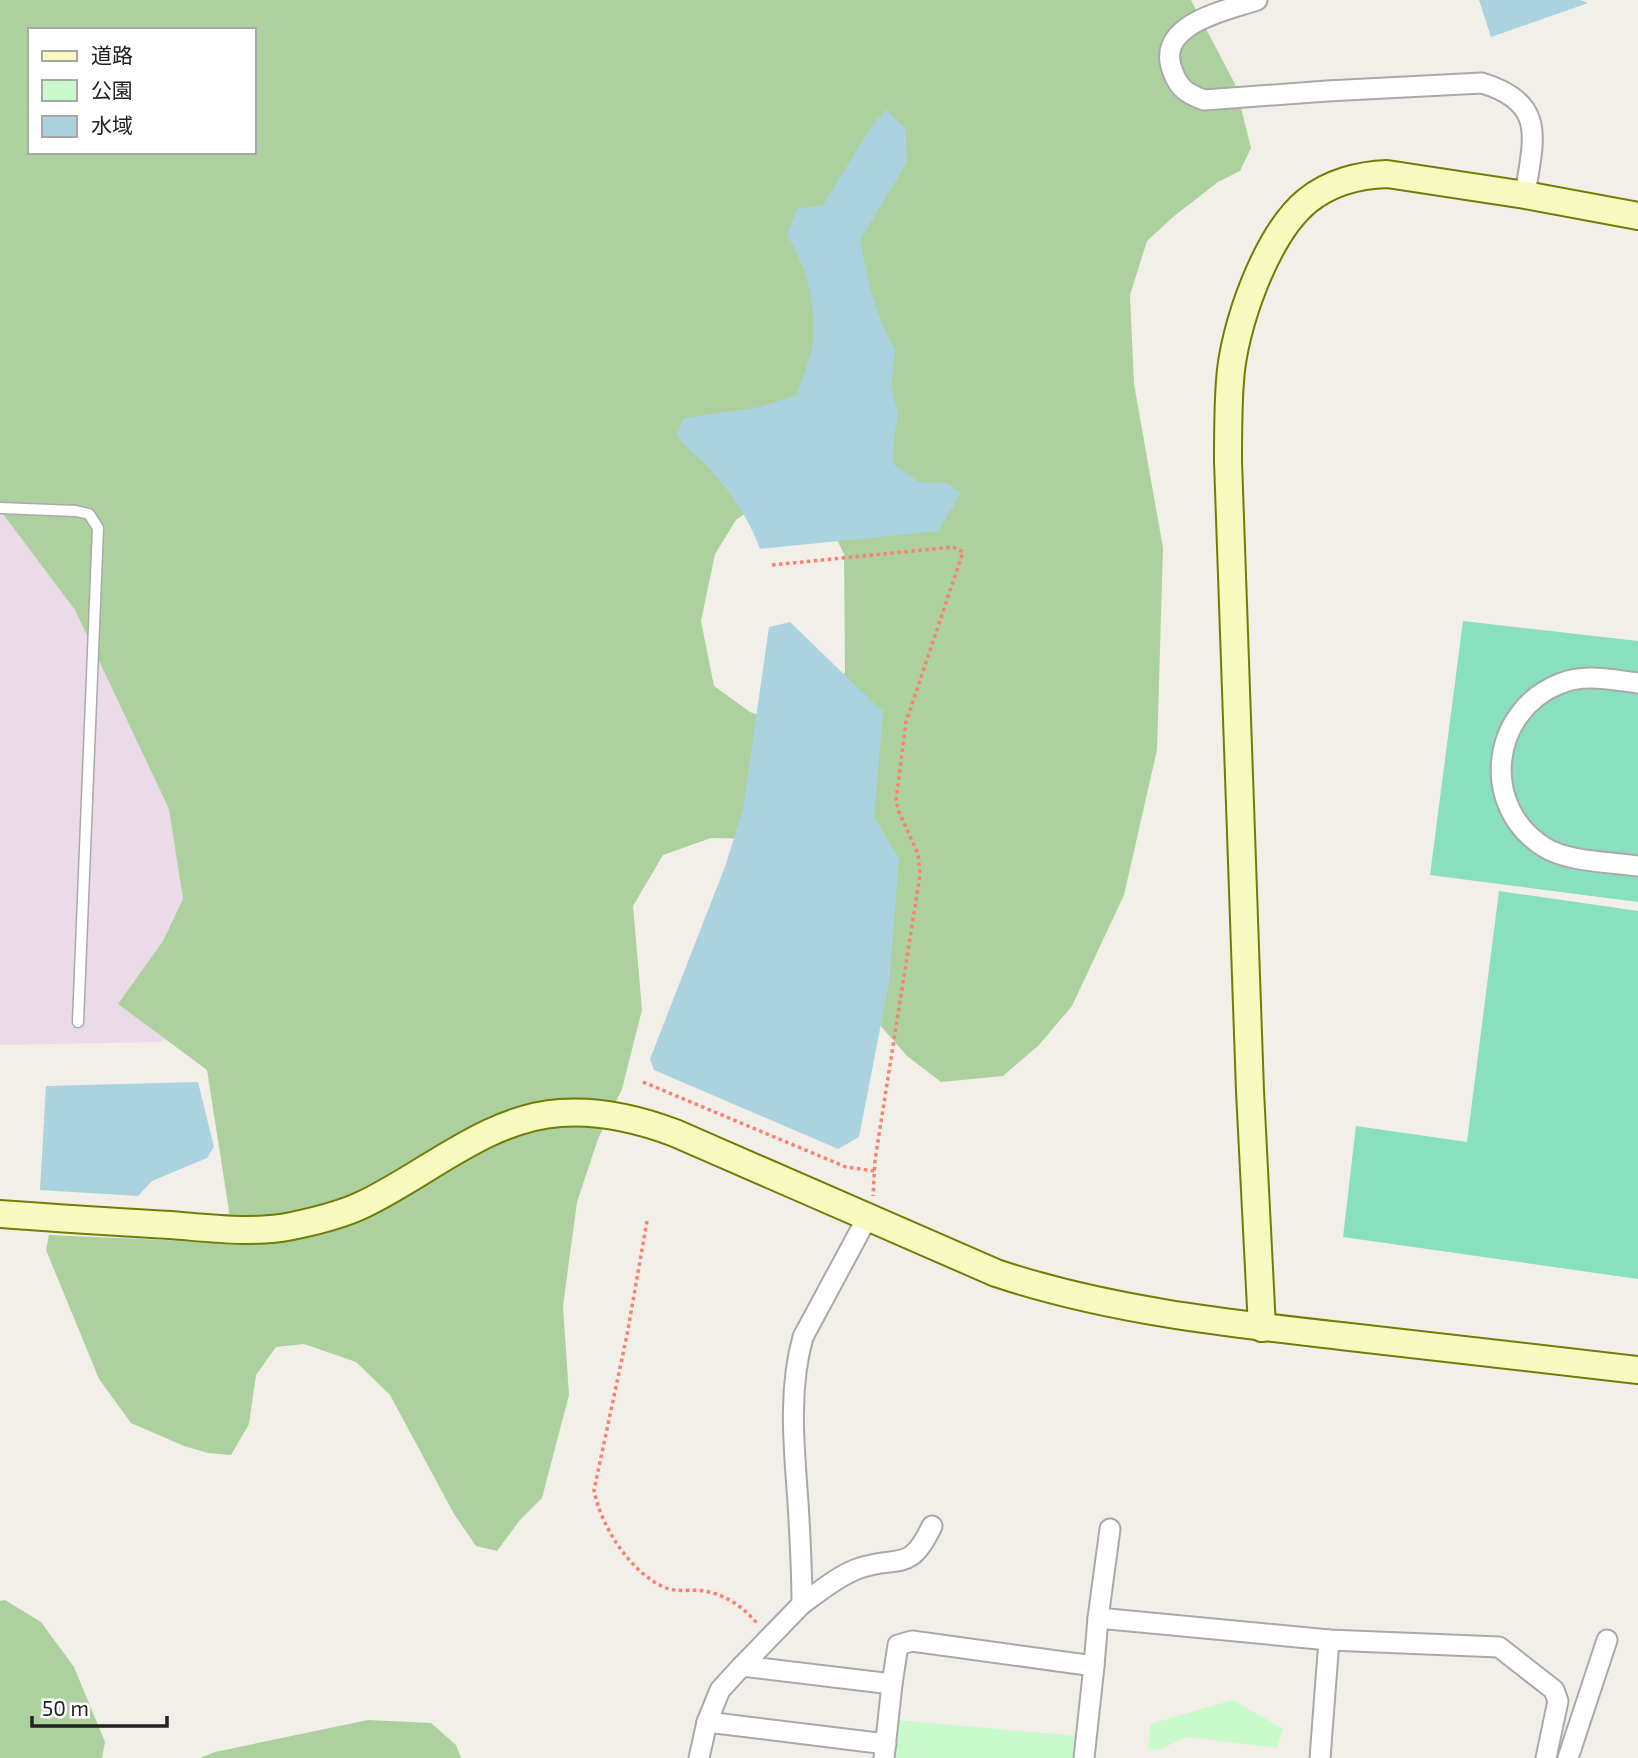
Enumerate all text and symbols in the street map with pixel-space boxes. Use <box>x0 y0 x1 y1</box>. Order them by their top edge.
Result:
legend <box>28 28 256 154</box>
text: 道路 <box>91 42 133 67</box>
text: 公園 <box>91 77 133 102</box>
text: 水域 <box>91 112 133 137</box>
scale bar <box>32 1684 166 1728</box>
text: 50 m <box>42 1695 89 1720</box>

